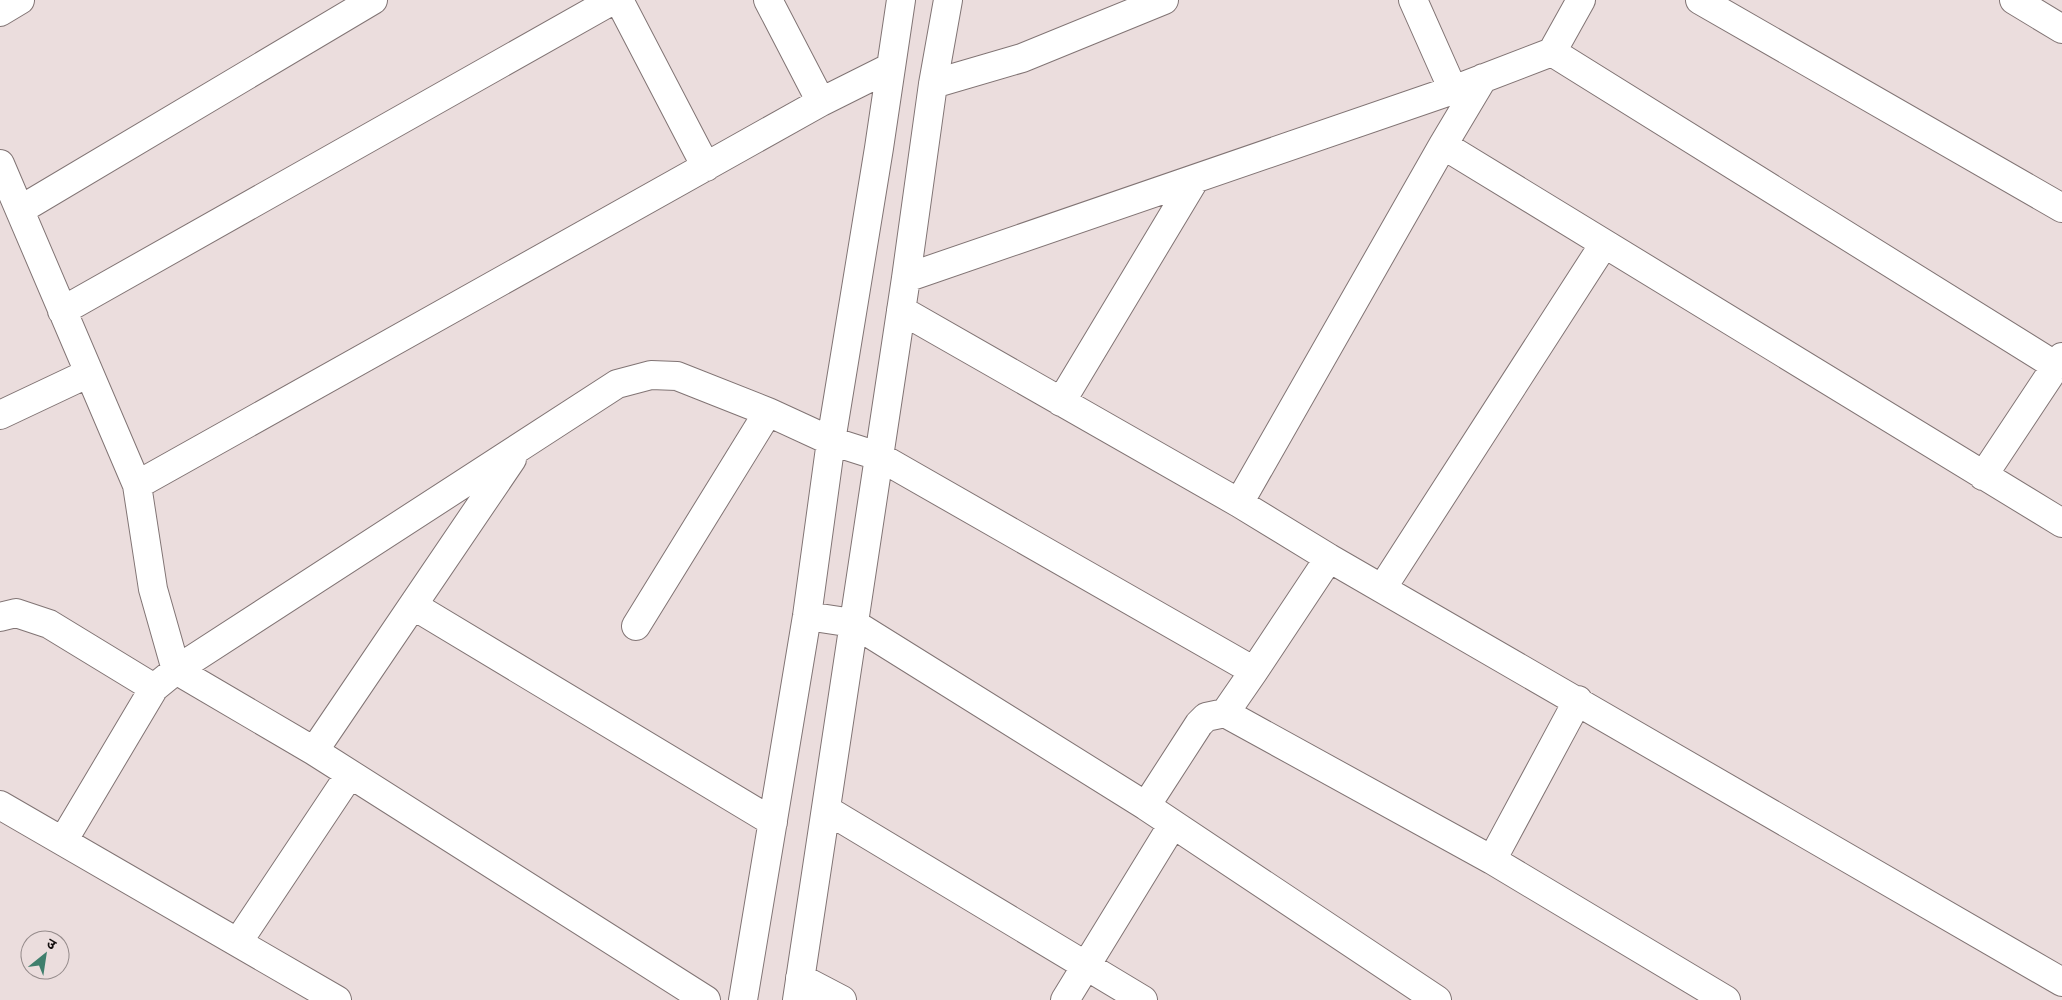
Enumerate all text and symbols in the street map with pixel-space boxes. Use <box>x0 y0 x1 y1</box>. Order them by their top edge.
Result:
north arrow <box>20 930 70 980</box>
text: उ <box>43 934 60 954</box>

